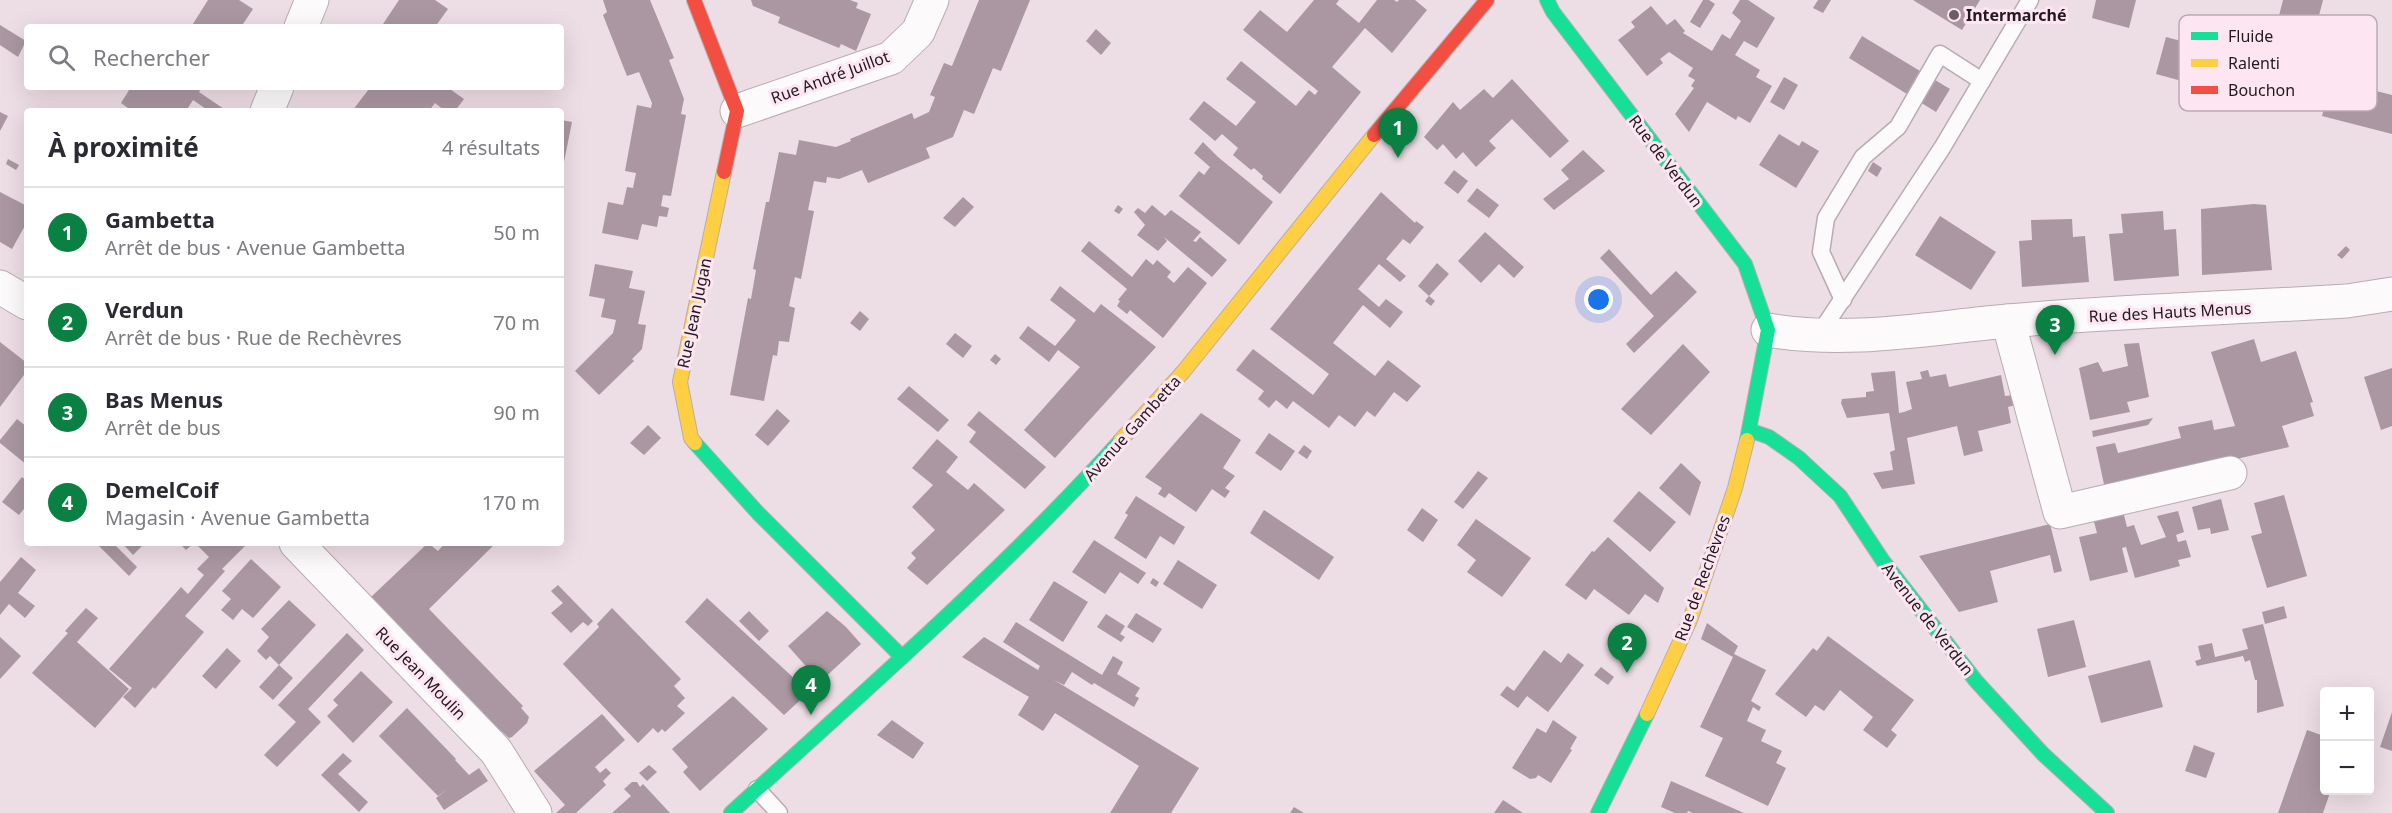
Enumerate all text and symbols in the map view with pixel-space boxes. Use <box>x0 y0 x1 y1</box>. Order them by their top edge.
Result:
place label: Intermarché <box>1966 4 2067 26</box>
marker: Intermarché <box>1947 8 1961 22</box>
legend <box>2179 15 2377 111</box>
search box <box>24 24 564 90</box>
text: Fluide <box>2228 25 2273 47</box>
icon: search <box>45 41 78 74</box>
text: Rechercher <box>93 42 210 72</box>
street label: Rue André Juillot <box>768 45 892 109</box>
text: Ralenti <box>2228 52 2280 74</box>
text: Bouchon <box>2228 79 2295 101</box>
pin: 1 <box>1378 108 1418 158</box>
street label: Rue de Verdun <box>1624 110 1708 212</box>
text: À proximité <box>48 129 199 165</box>
text: 4 résultats <box>442 134 540 161</box>
text: Gambetta <box>105 204 215 234</box>
text: 1 <box>62 219 73 246</box>
text: 50 m <box>493 219 540 246</box>
text: Arrêt de bus · Avenue Gambetta <box>105 234 406 261</box>
street label: Rue Jean Jugan <box>672 256 716 370</box>
your location <box>1584 285 1613 314</box>
text: Verdun <box>105 294 184 324</box>
street label: Rue des Hauts Menus <box>2088 297 2252 327</box>
pin: 3 <box>2036 306 2074 355</box>
text: 2 <box>62 309 73 336</box>
text: 70 m <box>493 309 540 336</box>
text: Arrêt de bus · Rue de Rechèvres <box>105 324 402 351</box>
street label: Avenue Gambetta <box>1079 370 1185 486</box>
text: Bas Menus <box>105 384 223 414</box>
text: 3 <box>62 399 73 426</box>
text: 90 m <box>493 399 540 426</box>
text: Arrêt de bus <box>105 414 221 441</box>
text: DemelCoif <box>105 474 218 504</box>
text: 4 <box>62 489 73 516</box>
text: 170 m <box>482 489 540 516</box>
text: Magasin · Avenue Gambetta <box>105 504 370 531</box>
street label: Rue de Rechèvres <box>1669 512 1735 644</box>
street label: Avenue de Verdun <box>1877 558 1979 680</box>
street label: Rue Jean Moulin <box>371 622 471 724</box>
pin: 2 <box>1608 624 1646 673</box>
pin: 4 <box>792 666 830 715</box>
map controls <box>2320 687 2374 795</box>
button: + <box>2320 687 2374 741</box>
button: − <box>2320 741 2374 795</box>

